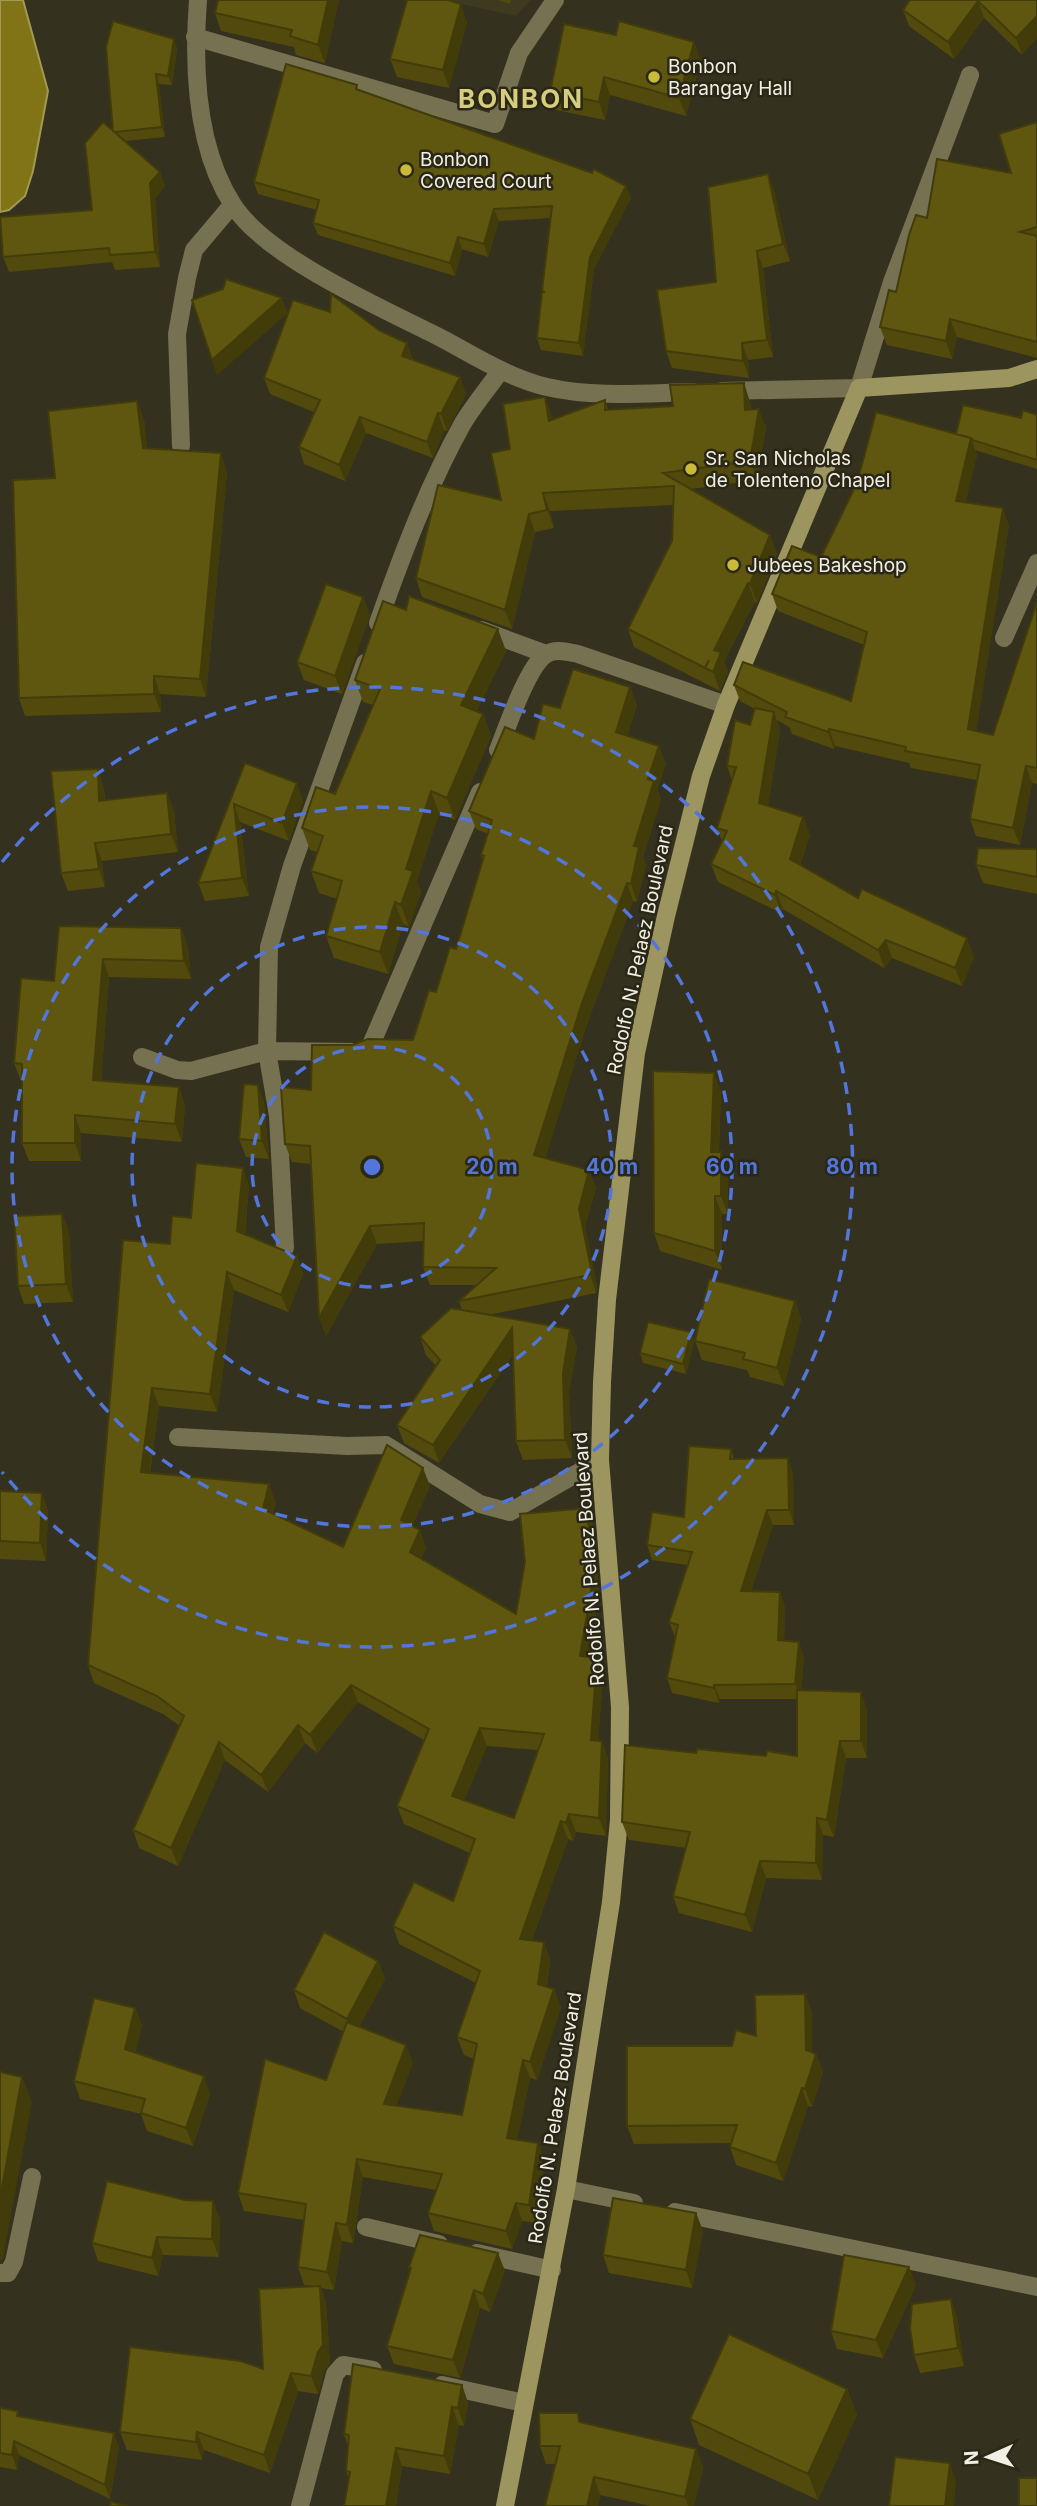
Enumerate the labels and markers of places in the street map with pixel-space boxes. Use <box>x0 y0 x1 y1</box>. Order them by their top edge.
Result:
place label: Bonbon Barangay Hall <box>668 55 792 100</box>
marker: Bonbon Barangay Hall <box>646 69 662 85</box>
place label: Bonbon Covered Court <box>420 148 551 193</box>
marker: Bonbon Covered Court <box>398 162 414 178</box>
place label: Sr. San Nicholas de Tolenteno Chapel <box>705 447 890 492</box>
marker: Sr. San Nicholas de Tolenteno Chapel <box>683 461 699 477</box>
place label: Jubees Bakeshop <box>747 554 907 577</box>
marker: Jubees Bakeshop <box>725 557 741 573</box>
centre of rings <box>360 1155 384 1179</box>

